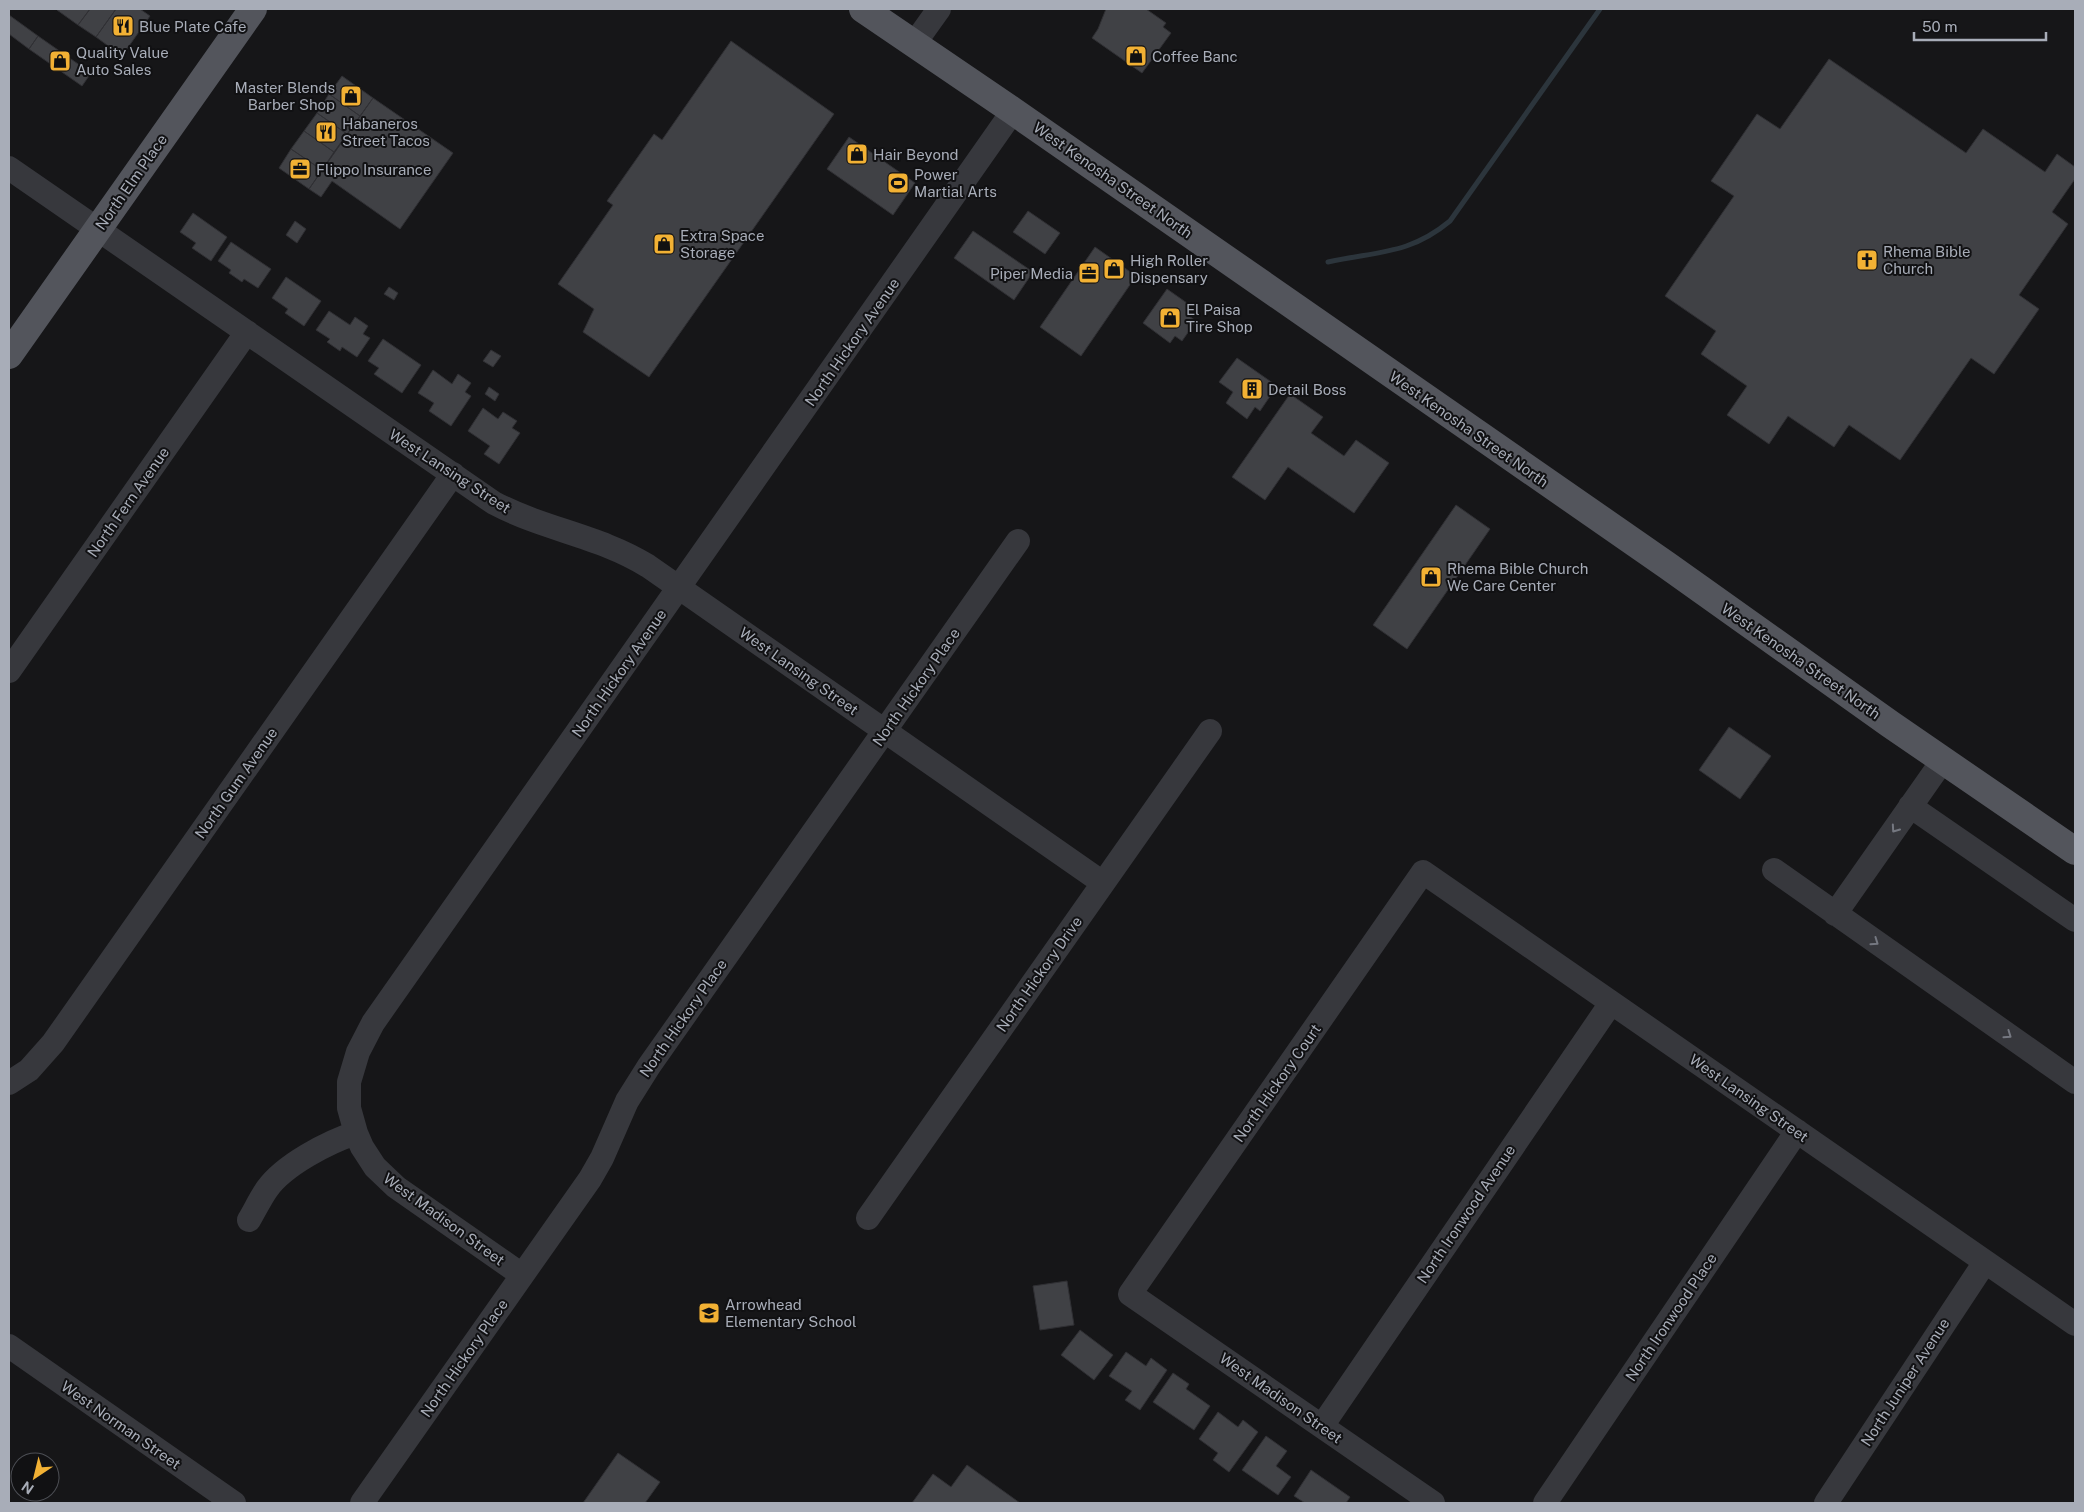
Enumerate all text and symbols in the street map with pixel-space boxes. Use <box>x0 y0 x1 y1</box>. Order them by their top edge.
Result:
scale bar <box>1914 10 2046 42</box>
restaurant icon: Blue Plate Cafe <box>111 14 135 38</box>
place label: Blue Plate Cafe <box>139 18 246 35</box>
text: 50 m <box>1922 18 1957 35</box>
place label: Quality Value Auto Sales <box>76 44 169 78</box>
shop icon: Coffee Banc <box>1124 44 1148 68</box>
place label: Coffee Banc <box>1152 48 1238 65</box>
shop icon: Quality Value Auto Sales <box>48 49 72 73</box>
place label: Master Blends Barber Shop <box>235 79 335 113</box>
shop icon: Master Blends Barber Shop <box>339 84 363 108</box>
place label: Habaneros Street Tacos <box>342 115 430 149</box>
street label: West Kenosha Street North <box>1030 119 1196 241</box>
restaurant icon: Habaneros Street Tacos <box>314 120 338 144</box>
street label: North Elm Place <box>92 131 170 233</box>
shop icon: Hair Beyond <box>845 142 869 166</box>
place label: Hair Beyond <box>873 146 959 163</box>
office icon: Flippo Insurance <box>288 157 312 181</box>
place label: Flippo Insurance <box>316 161 431 178</box>
place label: Power Martial Arts <box>914 166 997 200</box>
sports icon: Power Martial Arts <box>886 171 910 195</box>
place label: Extra Space Storage <box>680 227 764 261</box>
shop icon: Extra Space Storage <box>652 232 676 256</box>
place label: Rhema Bible Church <box>1883 243 1971 277</box>
church icon: Rhema Bible Church <box>1855 248 1879 272</box>
place label: High Roller Dispensary <box>1130 252 1208 286</box>
shop icon: High Roller Dispensary <box>1102 257 1126 281</box>
office icon: Piper Media <box>1077 261 1101 285</box>
place label: Piper Media <box>990 265 1073 282</box>
street label: North Hickory Avenue <box>801 275 903 409</box>
place label: El Paisa Tire Shop <box>1186 301 1253 335</box>
shop icon: El Paisa Tire Shop <box>1158 306 1182 330</box>
street label: West Kenosha Street North <box>1386 368 1552 490</box>
building icon: Detail Boss <box>1240 377 1264 401</box>
place label: Detail Boss <box>1268 381 1346 398</box>
street label: West Lansing Street <box>386 425 514 517</box>
street label: North Fern Avenue <box>84 444 172 560</box>
place label: Rhema Bible Church We Care Center <box>1447 560 1588 594</box>
shop icon: Rhema Bible Church We Care Center <box>1419 565 1443 589</box>
street label: West Kenosha Street North <box>1718 600 1884 722</box>
street label: North Hickory Avenue <box>568 606 670 740</box>
street label: West Lansing Street <box>736 624 862 719</box>
street label: North Hickory Place <box>869 625 963 749</box>
street label: North Gum Avenue <box>191 724 281 842</box>
one-way arrow <box>1892 823 1901 832</box>
street label: North Hickory Drive <box>993 913 1085 1035</box>
one-way arrow <box>1869 936 1879 945</box>
street label: North Hickory Place <box>636 956 730 1080</box>
street label: North Hickory Court <box>1230 1021 1324 1145</box>
one-way arrow <box>2002 1029 2012 1038</box>
street label: West Lansing Street <box>1686 1051 1812 1146</box>
street label: North Ironwood Avenue <box>1413 1142 1519 1286</box>
street label: West Madison Street <box>380 1169 508 1269</box>
street label: North Ironwood Place <box>1622 1250 1720 1384</box>
street label: North Hickory Place <box>417 1296 511 1420</box>
place label: Arrowhead Elementary School <box>725 1296 857 1330</box>
school or university icon: Arrowhead Elementary School <box>697 1301 721 1325</box>
street label: North Juniper Avenue <box>1857 1315 1953 1449</box>
street label: West Madison Street <box>1217 1349 1346 1447</box>
street label: West Norman Street <box>58 1377 184 1473</box>
north arrow <box>10 1452 60 1502</box>
text: N <box>18 1478 37 1497</box>

